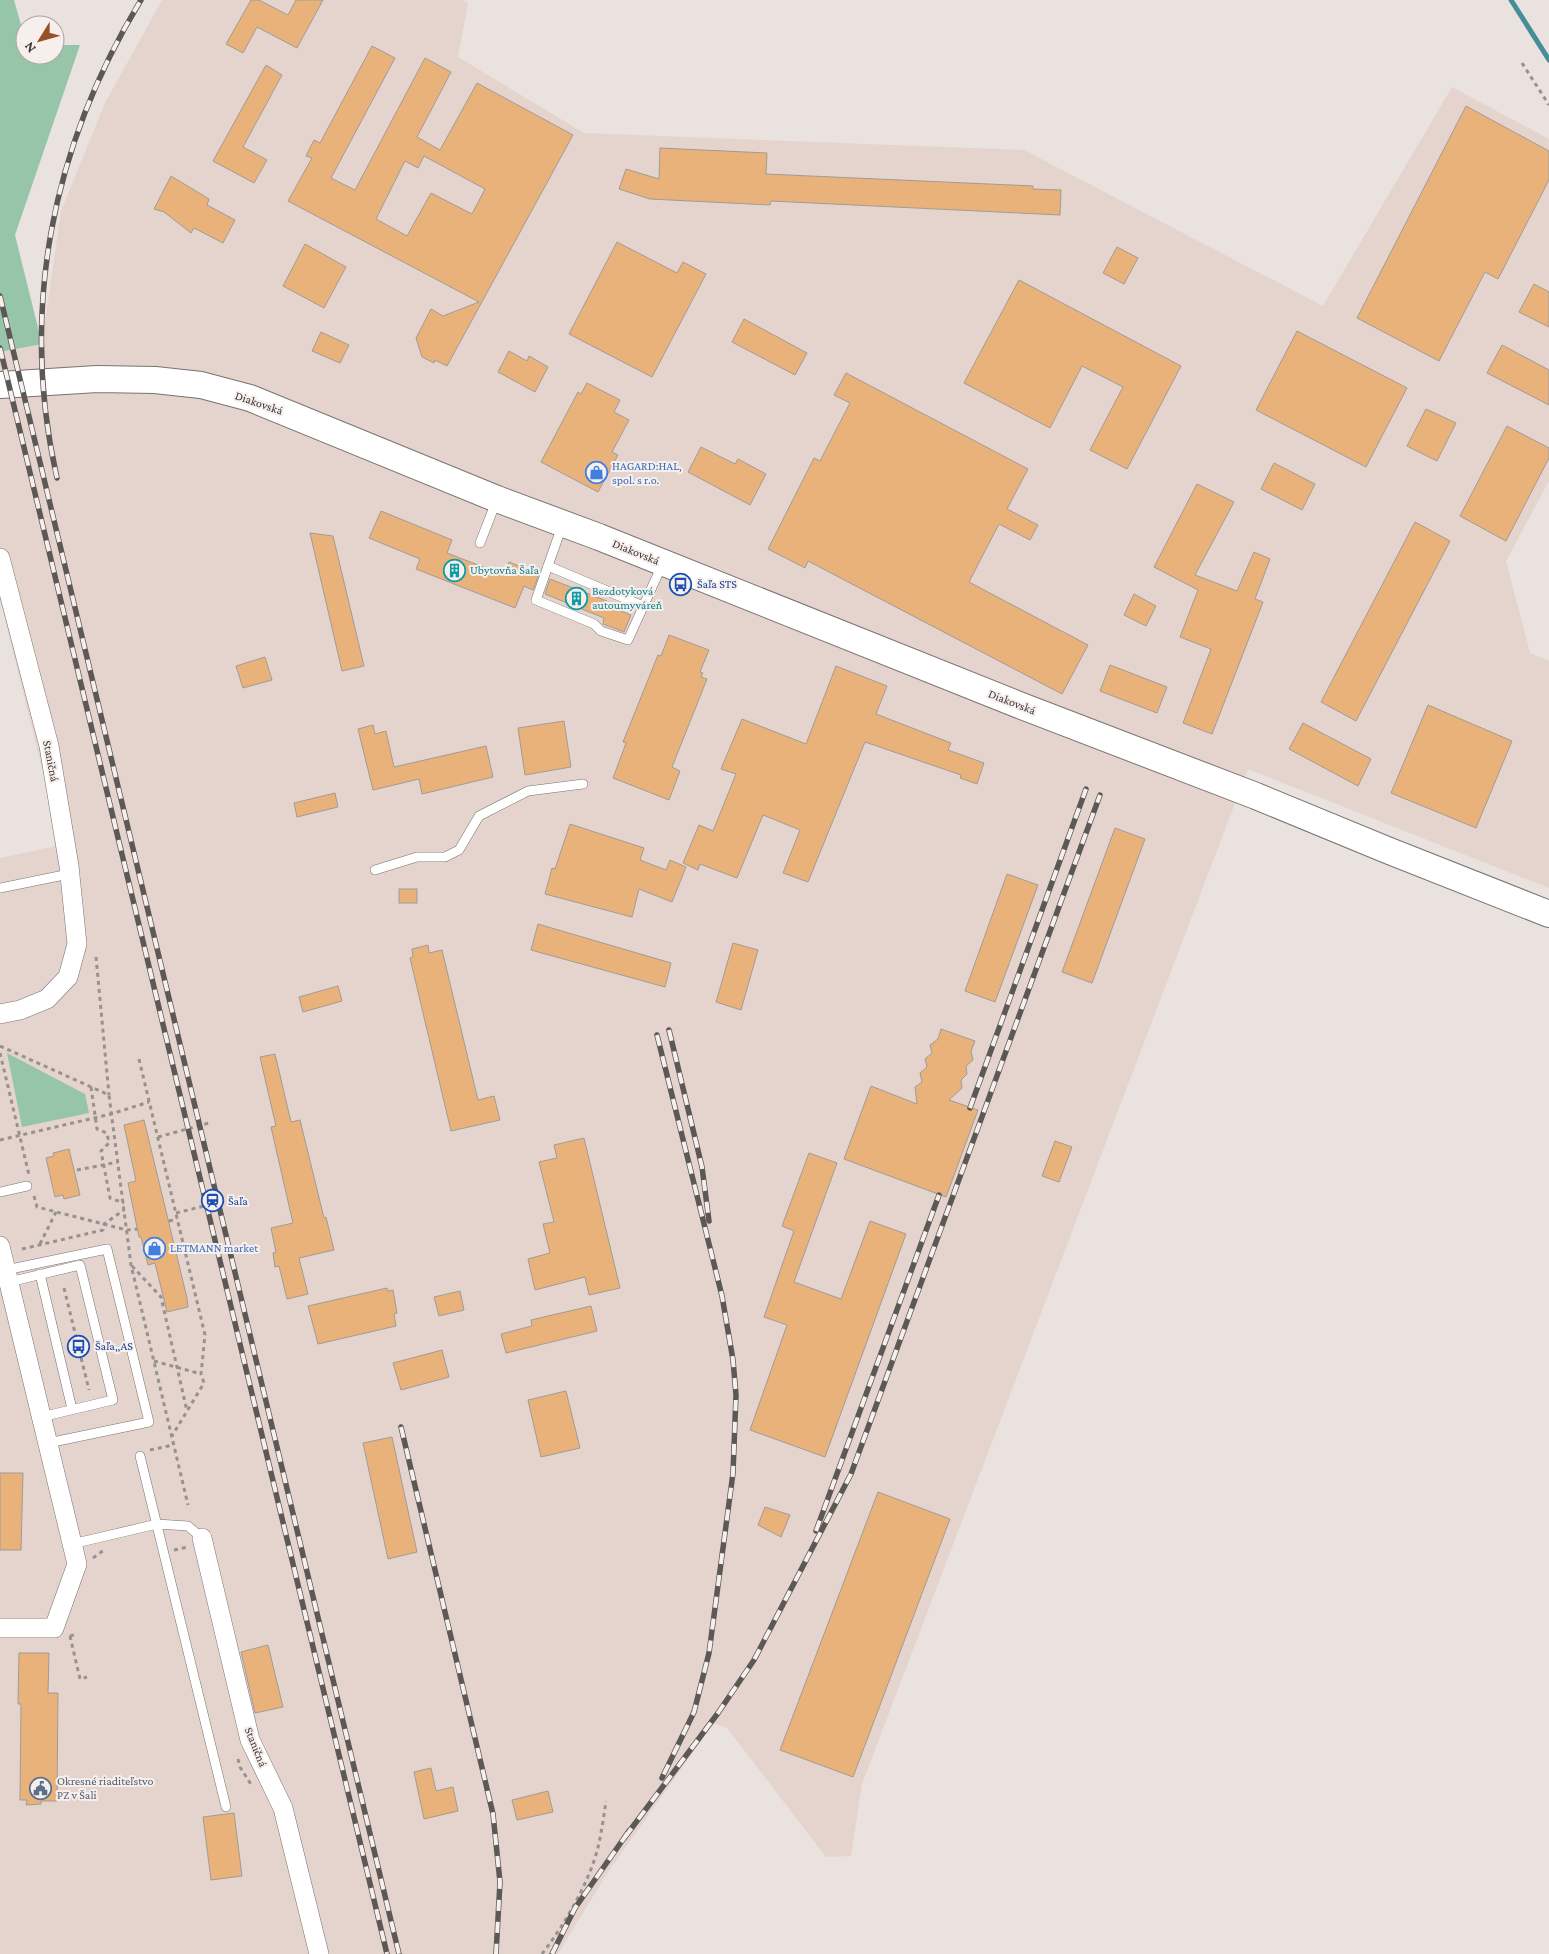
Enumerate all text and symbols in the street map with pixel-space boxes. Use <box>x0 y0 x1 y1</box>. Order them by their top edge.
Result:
north arrow <box>15 15 65 65</box>
text: N <box>20 39 39 56</box>
street label: Diakovská <box>233 388 285 418</box>
place label: HAGARD:HAL, spol. s r.o. <box>612 459 682 487</box>
shop icon: HAGARD:HAL, spol. s r.o. <box>584 461 608 485</box>
street label: Diakovská <box>610 536 662 568</box>
building icon: Ubytovňa Šaľa <box>442 558 466 582</box>
place label: Ubytovňa Šaľa <box>470 563 539 577</box>
bus stop icon: Šaľa STS <box>669 572 693 596</box>
place label: Šaľa STS <box>697 577 737 591</box>
place label: Bezdotyková autoumyváreň <box>592 584 663 612</box>
building icon: Bezdotyková autoumyváreň <box>564 586 588 610</box>
street label: Diakovská <box>986 687 1038 718</box>
street label: Staničná <box>40 739 62 783</box>
station icon: Šaľa <box>200 1189 224 1213</box>
place label: Šaľa <box>228 1194 248 1208</box>
shop icon: LETMANN market <box>142 1236 166 1260</box>
place label: LETMANN market <box>170 1241 259 1255</box>
bus stop icon: Šaľa,,AS <box>67 1334 91 1358</box>
place label: Šaľa,,AS <box>95 1339 133 1353</box>
street label: Staničná <box>242 1725 270 1769</box>
place label: Okresné riaditeľstvo PZ v Šali <box>57 1774 153 1802</box>
public building icon: Okresné riaditeľstvo PZ v Šali <box>29 1776 53 1800</box>

